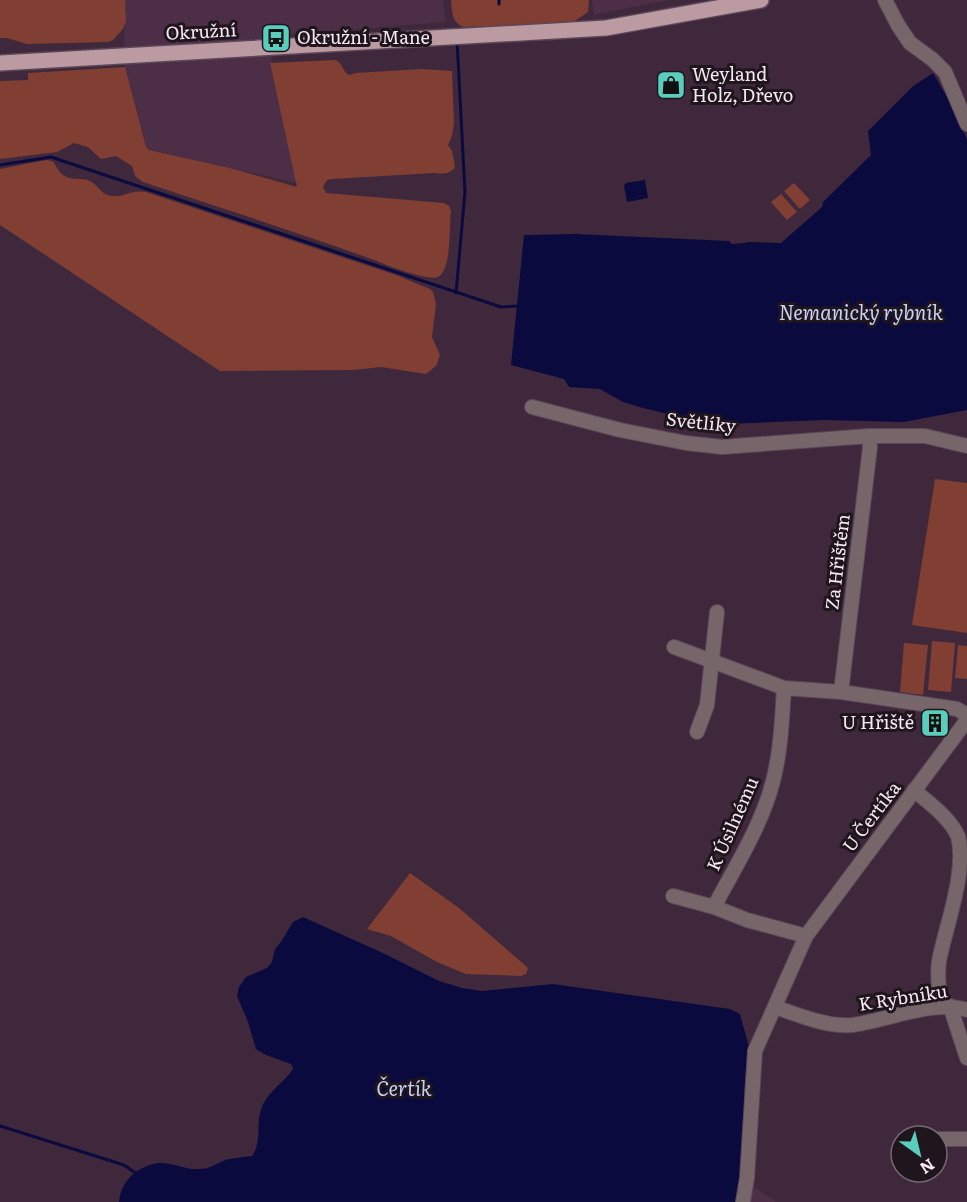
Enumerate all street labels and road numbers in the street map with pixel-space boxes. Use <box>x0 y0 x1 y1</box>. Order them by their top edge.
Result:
street label: Okružní <box>165 15 237 46</box>
street label: Světlíky <box>665 404 738 439</box>
street label: Za Hřištěm <box>817 512 856 611</box>
street label: K Úsilnému <box>699 772 764 875</box>
street label: U Čertíka <box>835 775 907 857</box>
street label: K Rybníku <box>856 976 949 1017</box>

